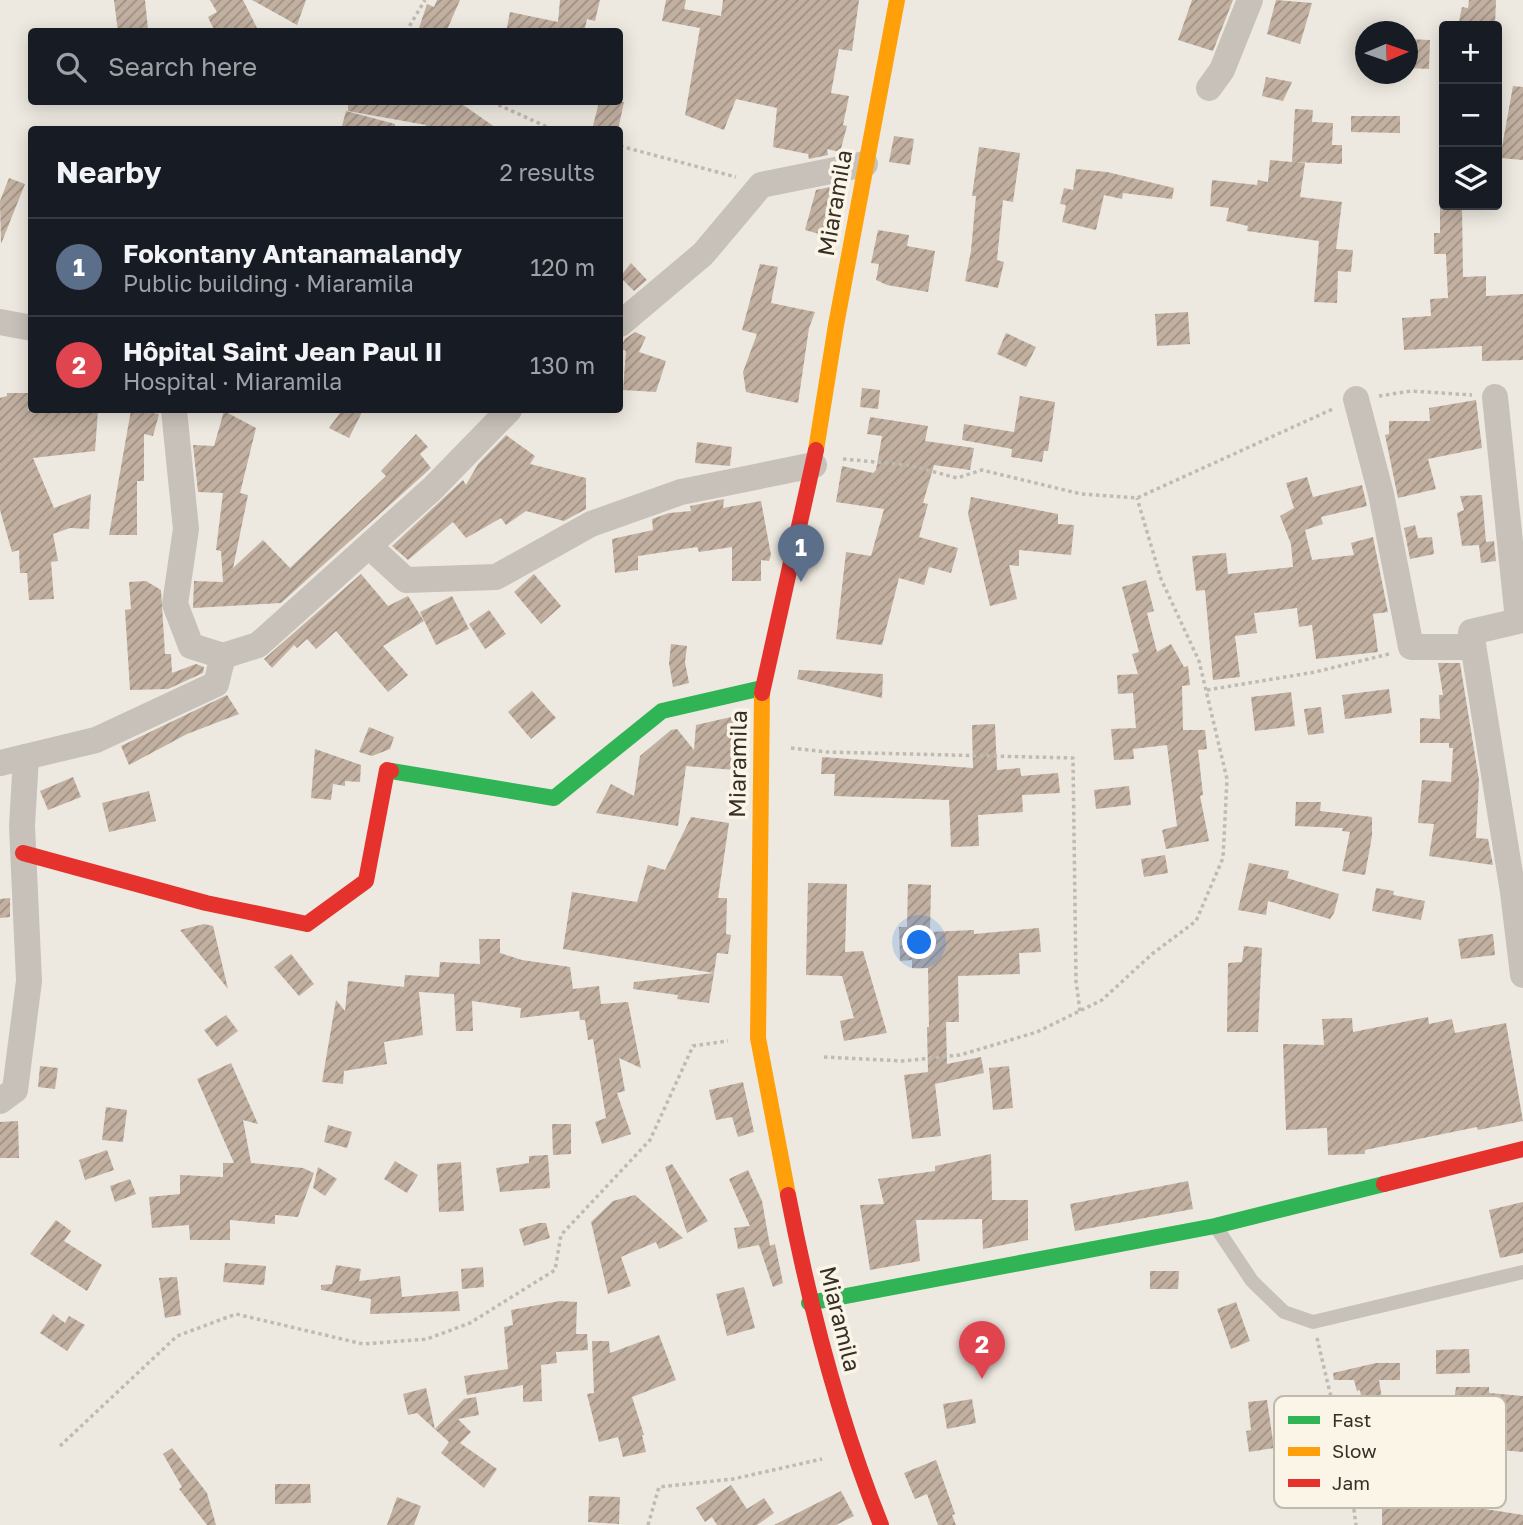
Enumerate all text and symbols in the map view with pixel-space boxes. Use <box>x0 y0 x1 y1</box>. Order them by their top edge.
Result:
north arrow <box>1355 21 1418 84</box>
map controls <box>1439 21 1502 210</box>
button: + <box>1439 21 1502 84</box>
search box <box>28 28 623 105</box>
icon: search <box>52 48 90 86</box>
text: Search here <box>108 51 257 82</box>
button: − <box>1439 84 1502 147</box>
street label: Miaramila <box>811 147 857 258</box>
button: layers <box>1439 147 1502 210</box>
text: Nearby <box>56 154 161 190</box>
text: 2 results <box>499 158 595 186</box>
text: Fokontany Antanamalandy <box>123 238 462 269</box>
text: 1 <box>73 253 85 281</box>
text: 120 m <box>530 253 595 281</box>
text: Public building · Miaramila <box>123 269 414 297</box>
text: Hôpital Saint Jean Paul II <box>123 336 442 367</box>
text: 2 <box>72 351 86 379</box>
text: 130 m <box>530 351 595 379</box>
text: Hospital · Miaramila <box>123 367 342 395</box>
pin: 1 <box>778 524 824 582</box>
street label: Miaramila <box>722 710 752 818</box>
your location <box>902 925 936 959</box>
street label: Miaramila <box>814 1263 868 1374</box>
pin: 2 <box>959 1321 1005 1379</box>
legend <box>1274 1396 1506 1508</box>
text: Fast <box>1332 1408 1371 1431</box>
text: Slow <box>1332 1439 1377 1462</box>
text: Jam <box>1332 1471 1370 1494</box>

